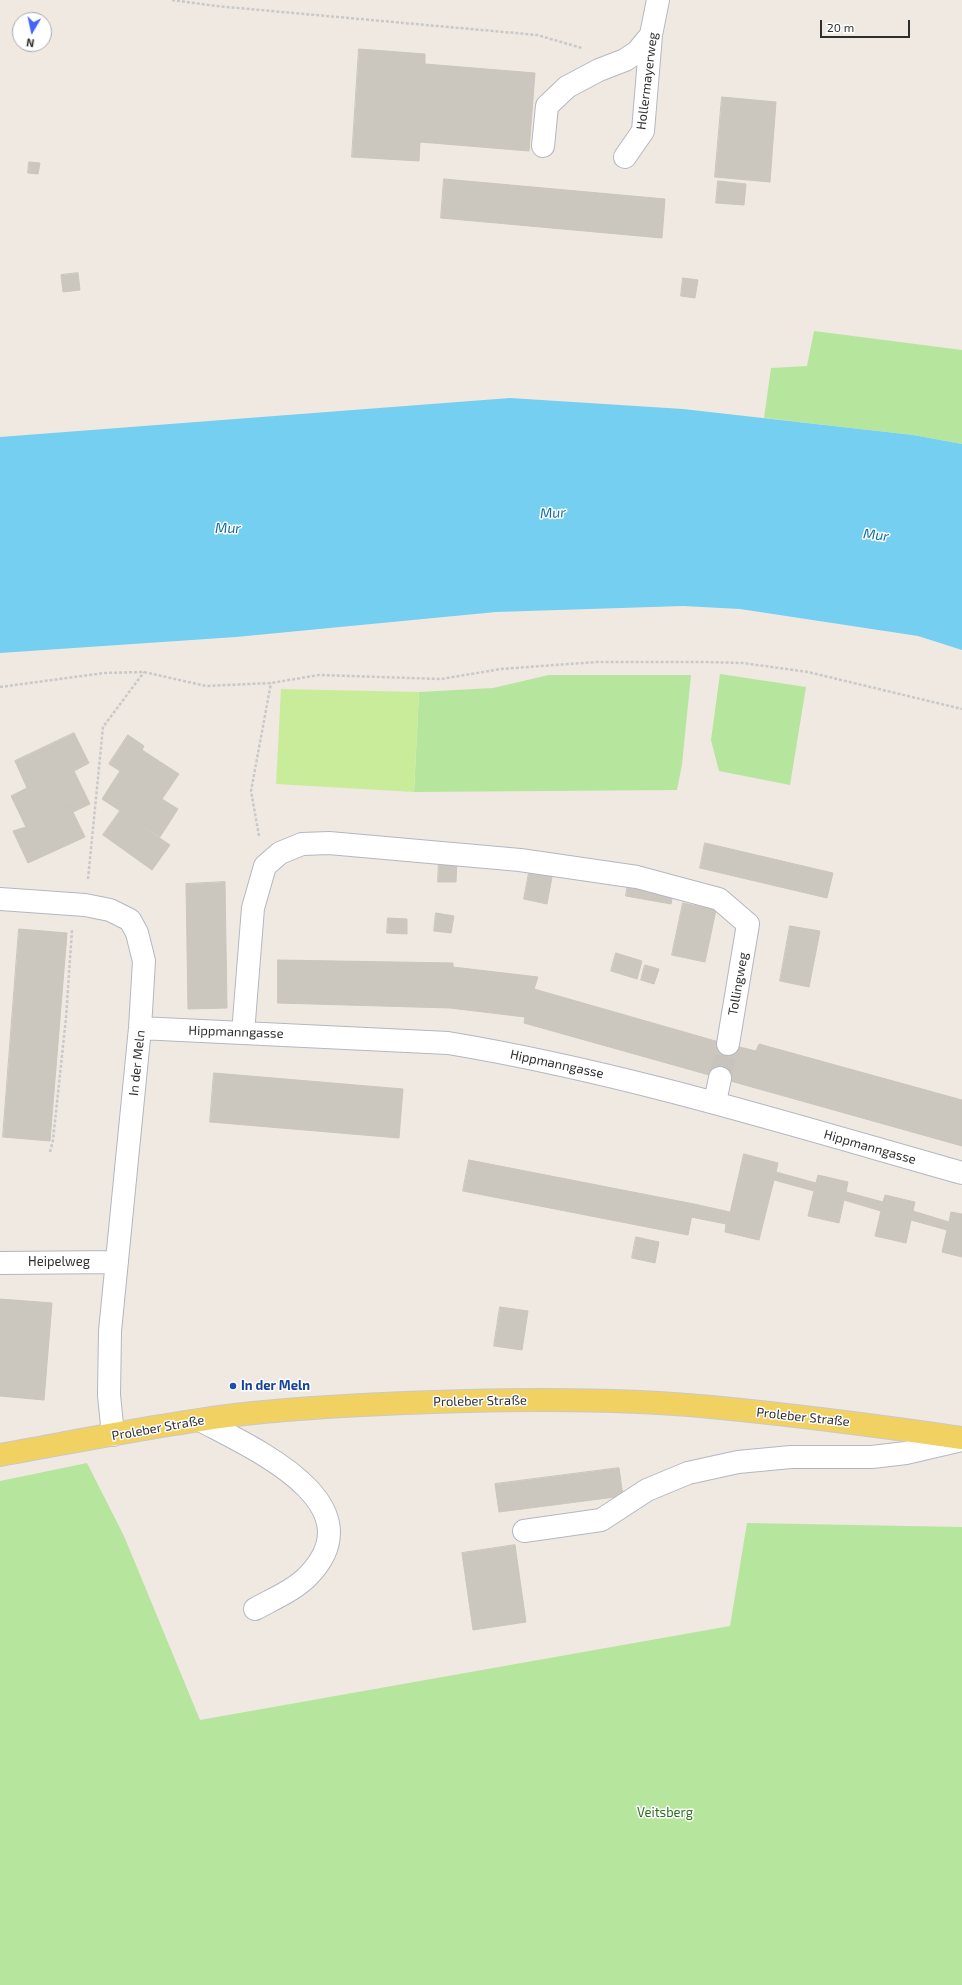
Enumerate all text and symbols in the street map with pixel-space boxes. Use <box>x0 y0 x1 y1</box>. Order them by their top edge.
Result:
north arrow <box>12 12 52 52</box>
scale bar <box>822 12 912 38</box>
text: 20 m <box>827 20 854 34</box>
street label: Hollermayerweg <box>633 31 661 131</box>
text: N <box>25 36 35 50</box>
water label: Mur <box>540 504 566 522</box>
water label: Mur <box>215 520 241 536</box>
water label: Mur <box>862 525 890 545</box>
street label: Tollingweg <box>725 951 751 1017</box>
street label: Hippmanngasse <box>188 1023 284 1041</box>
street label: In der Meln <box>126 1029 148 1097</box>
street label: Hippmanngasse <box>509 1046 605 1082</box>
street label: Hippmanngasse <box>822 1126 918 1168</box>
street label: Heipelweg <box>28 1254 90 1270</box>
place label: In der Meln <box>241 1378 310 1394</box>
marker: In der Meln <box>228 1381 238 1391</box>
street label: Proleber Straße <box>433 1392 527 1410</box>
street label: Proleber Straße <box>756 1404 850 1430</box>
street label: Proleber Straße <box>110 1412 206 1444</box>
park label: Veitsberg <box>637 1805 693 1821</box>

